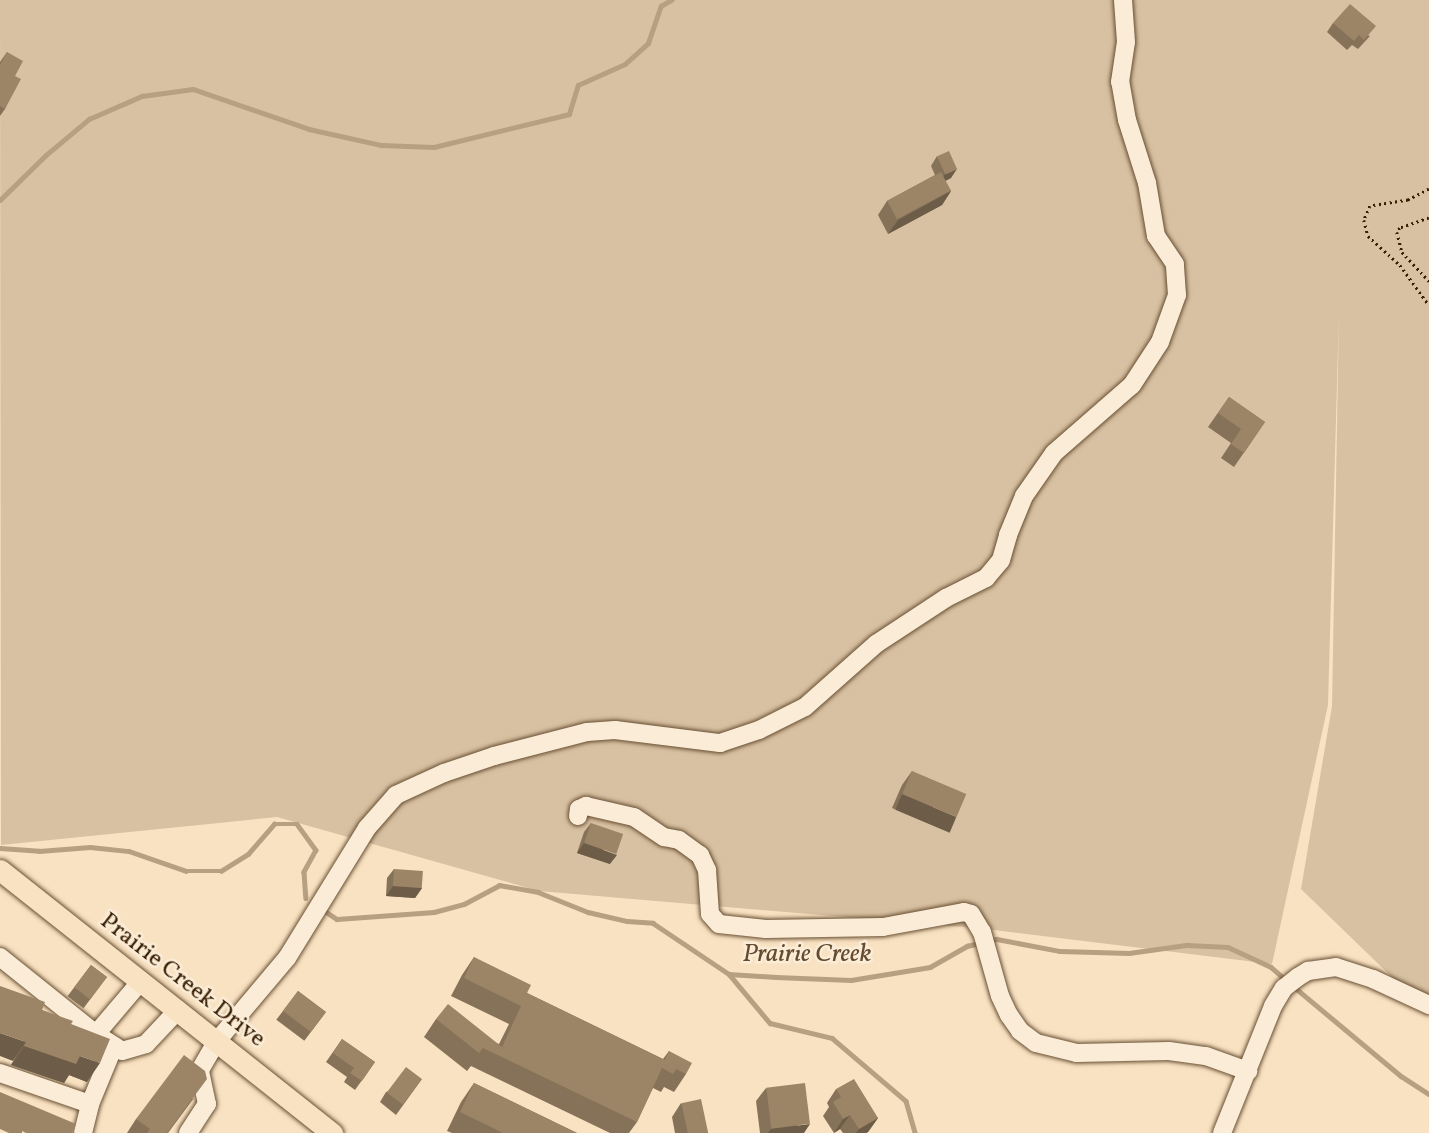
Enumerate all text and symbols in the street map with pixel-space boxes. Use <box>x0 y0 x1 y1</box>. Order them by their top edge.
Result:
street label: Prairie Creek Drive <box>94 908 270 1054</box>
water label: Prairie Creek <box>742 939 872 971</box>

